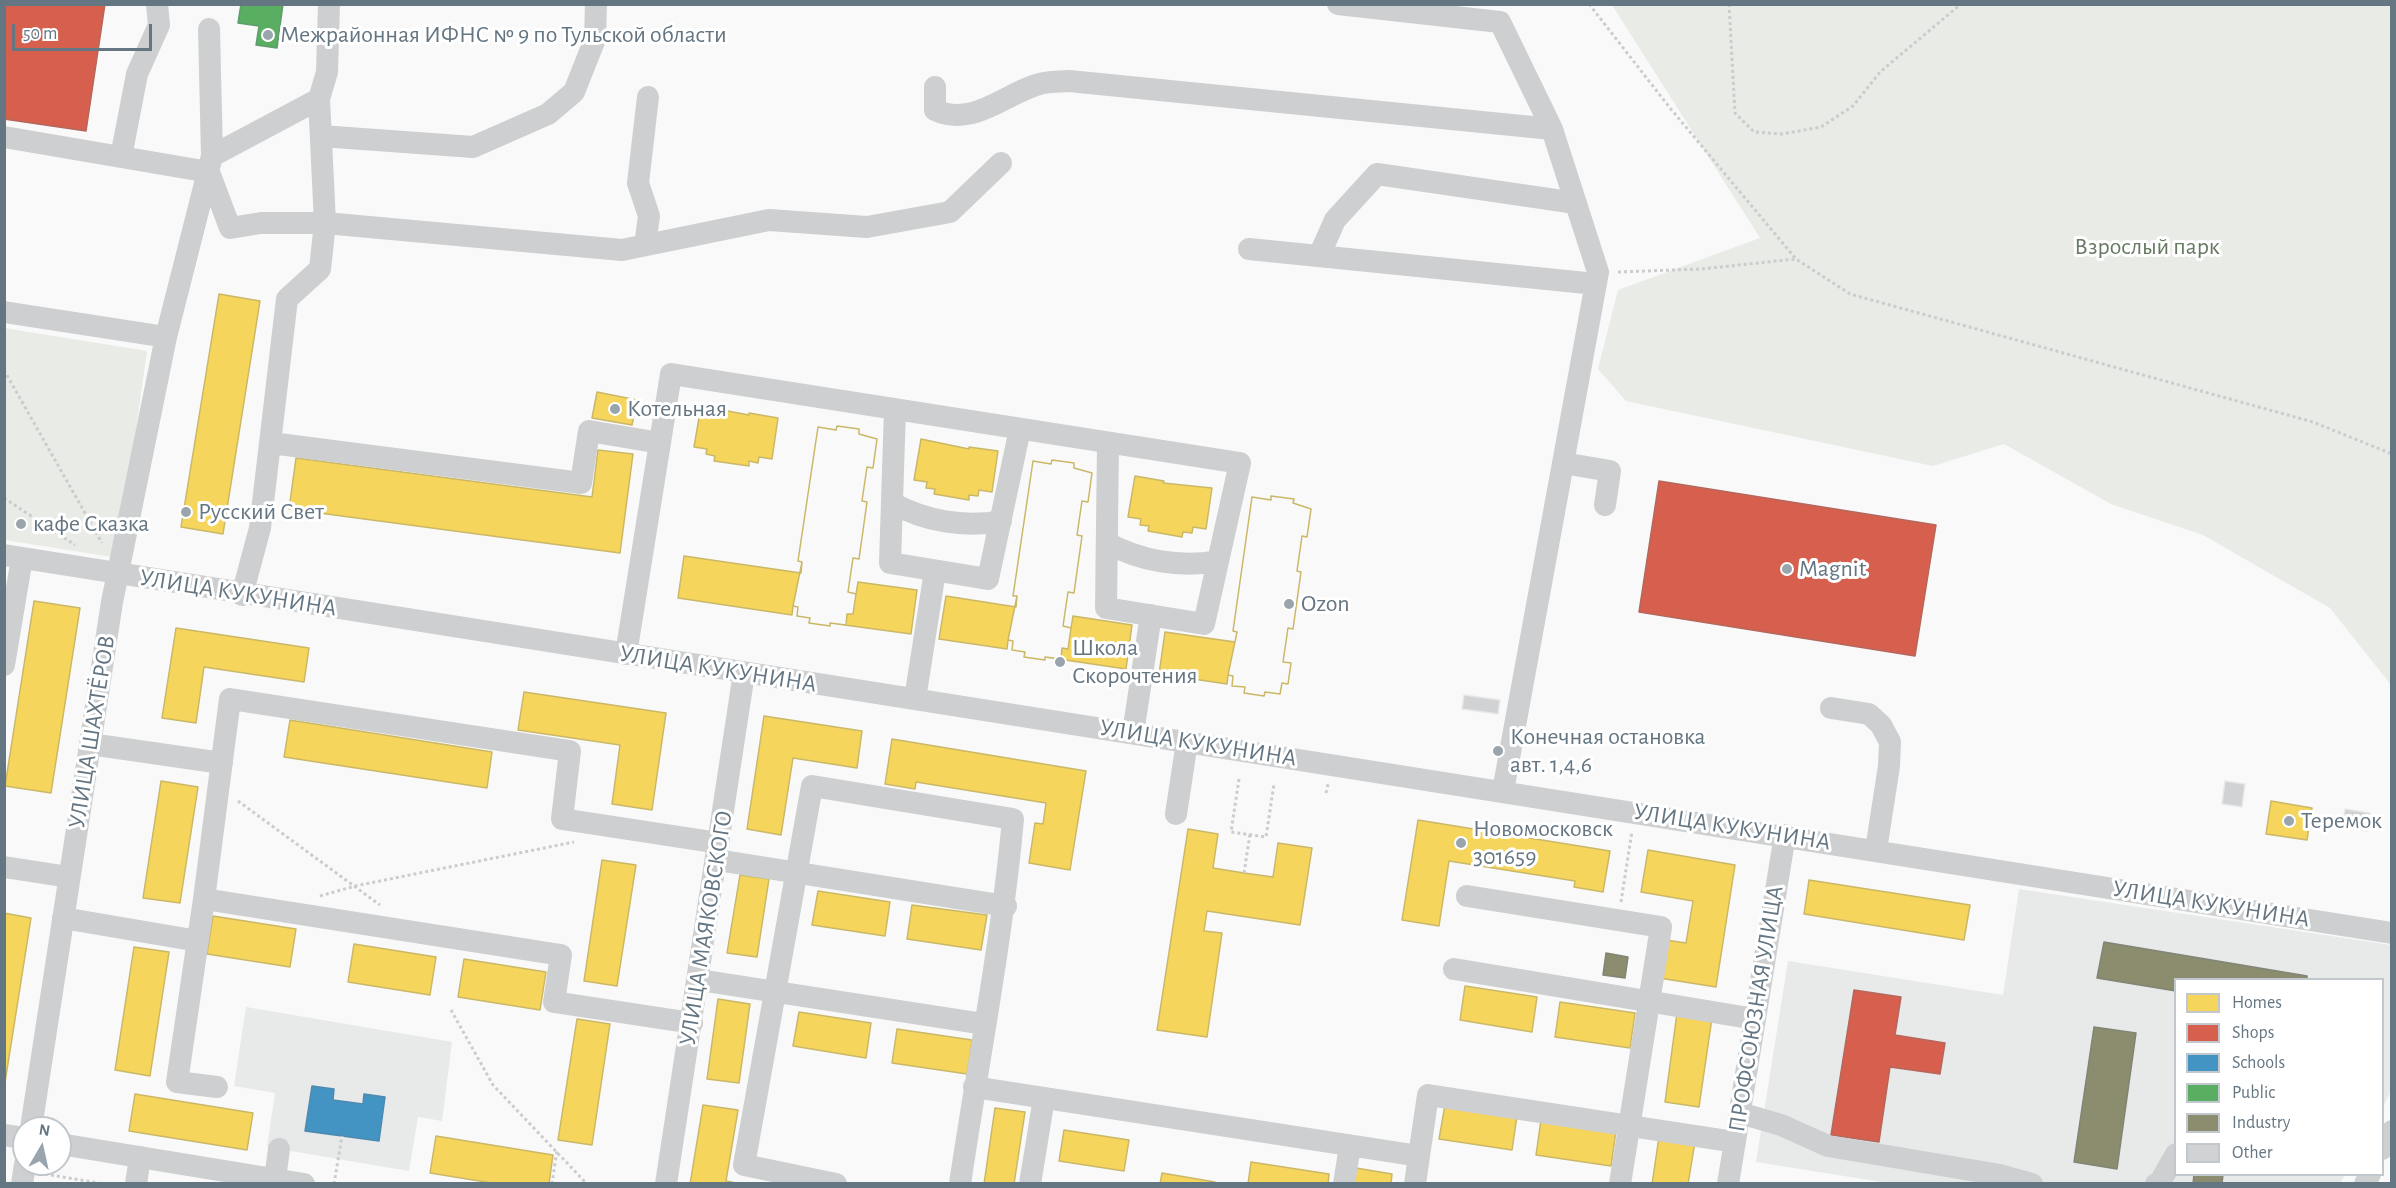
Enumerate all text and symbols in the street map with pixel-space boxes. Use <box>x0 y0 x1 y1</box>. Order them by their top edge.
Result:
scale bar <box>15 12 154 50</box>
place label: Межрайонная ИФНС № 9 по Тульской области <box>280 21 727 49</box>
text: 50 m <box>23 25 57 43</box>
marker: Межрайонная ИФНС № 9 по Тульской области <box>261 28 275 42</box>
park label: Взрослый парк <box>2074 233 2220 261</box>
place label: Котельная <box>627 395 727 423</box>
marker: Котельная <box>608 402 622 416</box>
place label: Русский Свет <box>198 498 324 526</box>
marker: Русский Свет <box>179 505 193 519</box>
place label: кафе Сказка <box>33 510 149 538</box>
marker: кафе Сказка <box>14 517 28 531</box>
place label: Magnit <box>1799 555 1866 583</box>
marker: Magnit <box>1780 562 1794 576</box>
street label: УЛИЦА КУКУНИНА <box>138 563 338 623</box>
place label: Ozon <box>1301 590 1350 618</box>
marker: Ozon <box>1282 597 1296 611</box>
street label: УЛИЦА ШАХТЁРОВ <box>63 633 121 831</box>
place label: Школа Скорочтения <box>1072 634 1198 690</box>
street label: УЛИЦА КУКУНИНА <box>618 639 818 699</box>
marker: Школа Скорочтения <box>1053 655 1067 669</box>
street label: УЛИЦА КУКУНИНА <box>1098 713 1298 773</box>
place label: Конечная остановка авт. 1,4,6 <box>1510 723 1705 779</box>
marker: Конечная остановка авт. 1,4,6 <box>1491 744 1505 758</box>
street label: УЛИЦА КУКУНИНА <box>1632 797 1832 857</box>
place label: Теремок <box>2301 807 2382 835</box>
street label: УЛИЦА МАЯКОВСКОГО <box>673 808 739 1048</box>
marker: Теремок <box>2282 814 2296 828</box>
place label: Новомосковск 301659 <box>1473 815 1613 871</box>
marker: Новомосковск 301659 <box>1454 836 1468 850</box>
street label: УЛИЦА КУКУНИНА <box>2111 874 2311 934</box>
street label: ПРОФСОЮЗНАЯ УЛИЦА <box>1722 884 1790 1134</box>
legend <box>2174 978 2384 1176</box>
text: Homes <box>2232 994 2282 1012</box>
text: Shops <box>2232 1024 2274 1042</box>
text: Schools <box>2232 1054 2285 1072</box>
text: Public <box>2232 1084 2275 1102</box>
text: Industry <box>2232 1114 2291 1132</box>
north arrow <box>12 1116 72 1176</box>
text: N <box>38 1121 51 1139</box>
text: Other <box>2232 1144 2273 1162</box>

